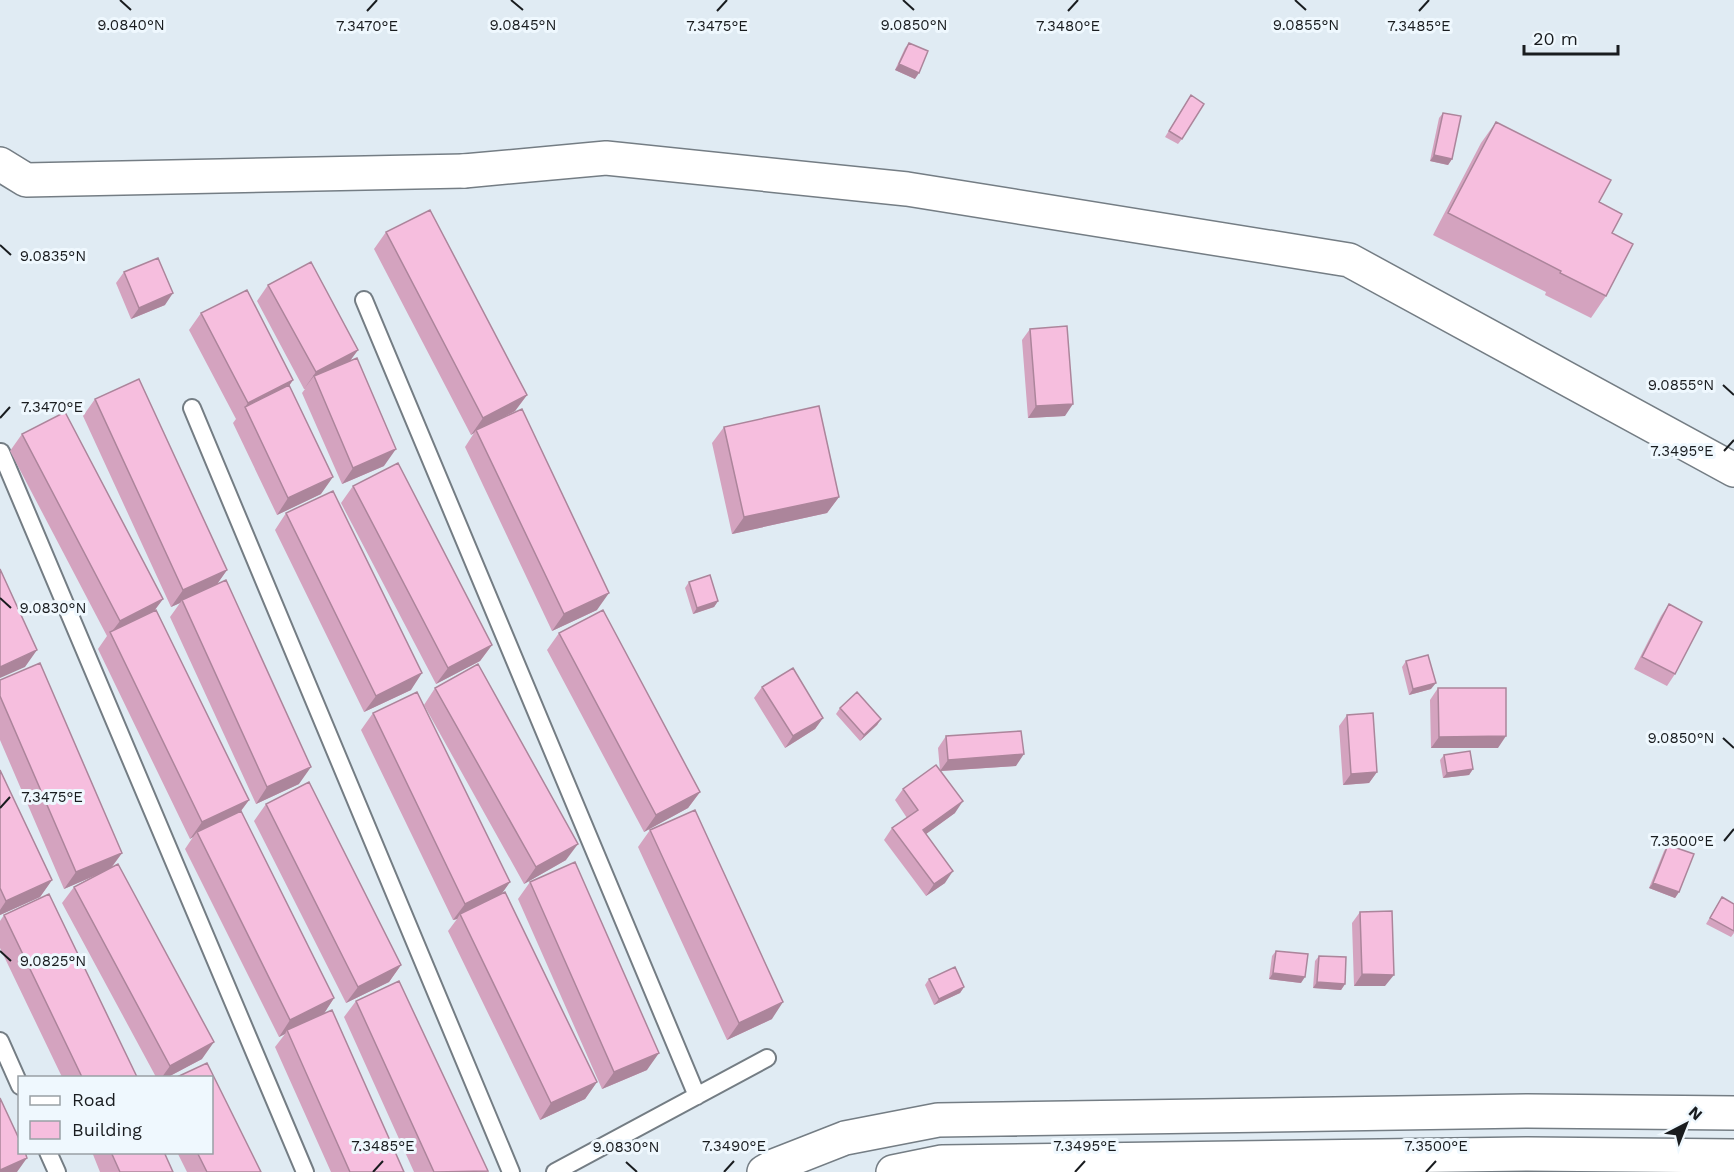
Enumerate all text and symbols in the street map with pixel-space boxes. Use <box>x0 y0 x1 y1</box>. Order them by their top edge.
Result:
text: 9.0840°N <box>97 16 165 34</box>
text: 9.0845°N <box>489 16 557 34</box>
text: 9.0850°N <box>880 16 948 34</box>
text: 9.0855°N <box>1273 16 1339 34</box>
text: 7.3470°E <box>336 17 398 35</box>
text: 7.3475°E <box>686 17 748 35</box>
text: 7.3480°E <box>1036 17 1100 35</box>
text: 7.3485°E <box>1387 17 1451 35</box>
scale bar <box>1524 18 1618 56</box>
text: 20 m <box>1533 28 1578 49</box>
text: 9.0835°N <box>20 247 86 265</box>
text: 9.0855°N <box>1648 376 1714 394</box>
text: 7.3470°E <box>21 398 83 416</box>
text: 7.3495°E <box>1650 442 1714 460</box>
text: 9.0830°N <box>20 599 86 617</box>
text: 9.0850°N <box>1647 729 1715 747</box>
text: 7.3475°E <box>21 788 83 806</box>
text: 7.3500°E <box>1650 832 1714 850</box>
text: 9.0825°N <box>20 952 86 970</box>
legend <box>18 1076 213 1154</box>
text: Road <box>72 1089 116 1110</box>
north arrow <box>1656 1094 1716 1154</box>
text: N <box>1685 1102 1706 1124</box>
text: Building <box>72 1119 142 1140</box>
text: 7.3485°E <box>351 1137 415 1155</box>
text: 7.3490°E <box>702 1137 766 1155</box>
text: 7.3495°E <box>1053 1137 1117 1155</box>
text: 7.3500°E <box>1404 1137 1468 1155</box>
text: 9.0830°N <box>593 1138 659 1156</box>

